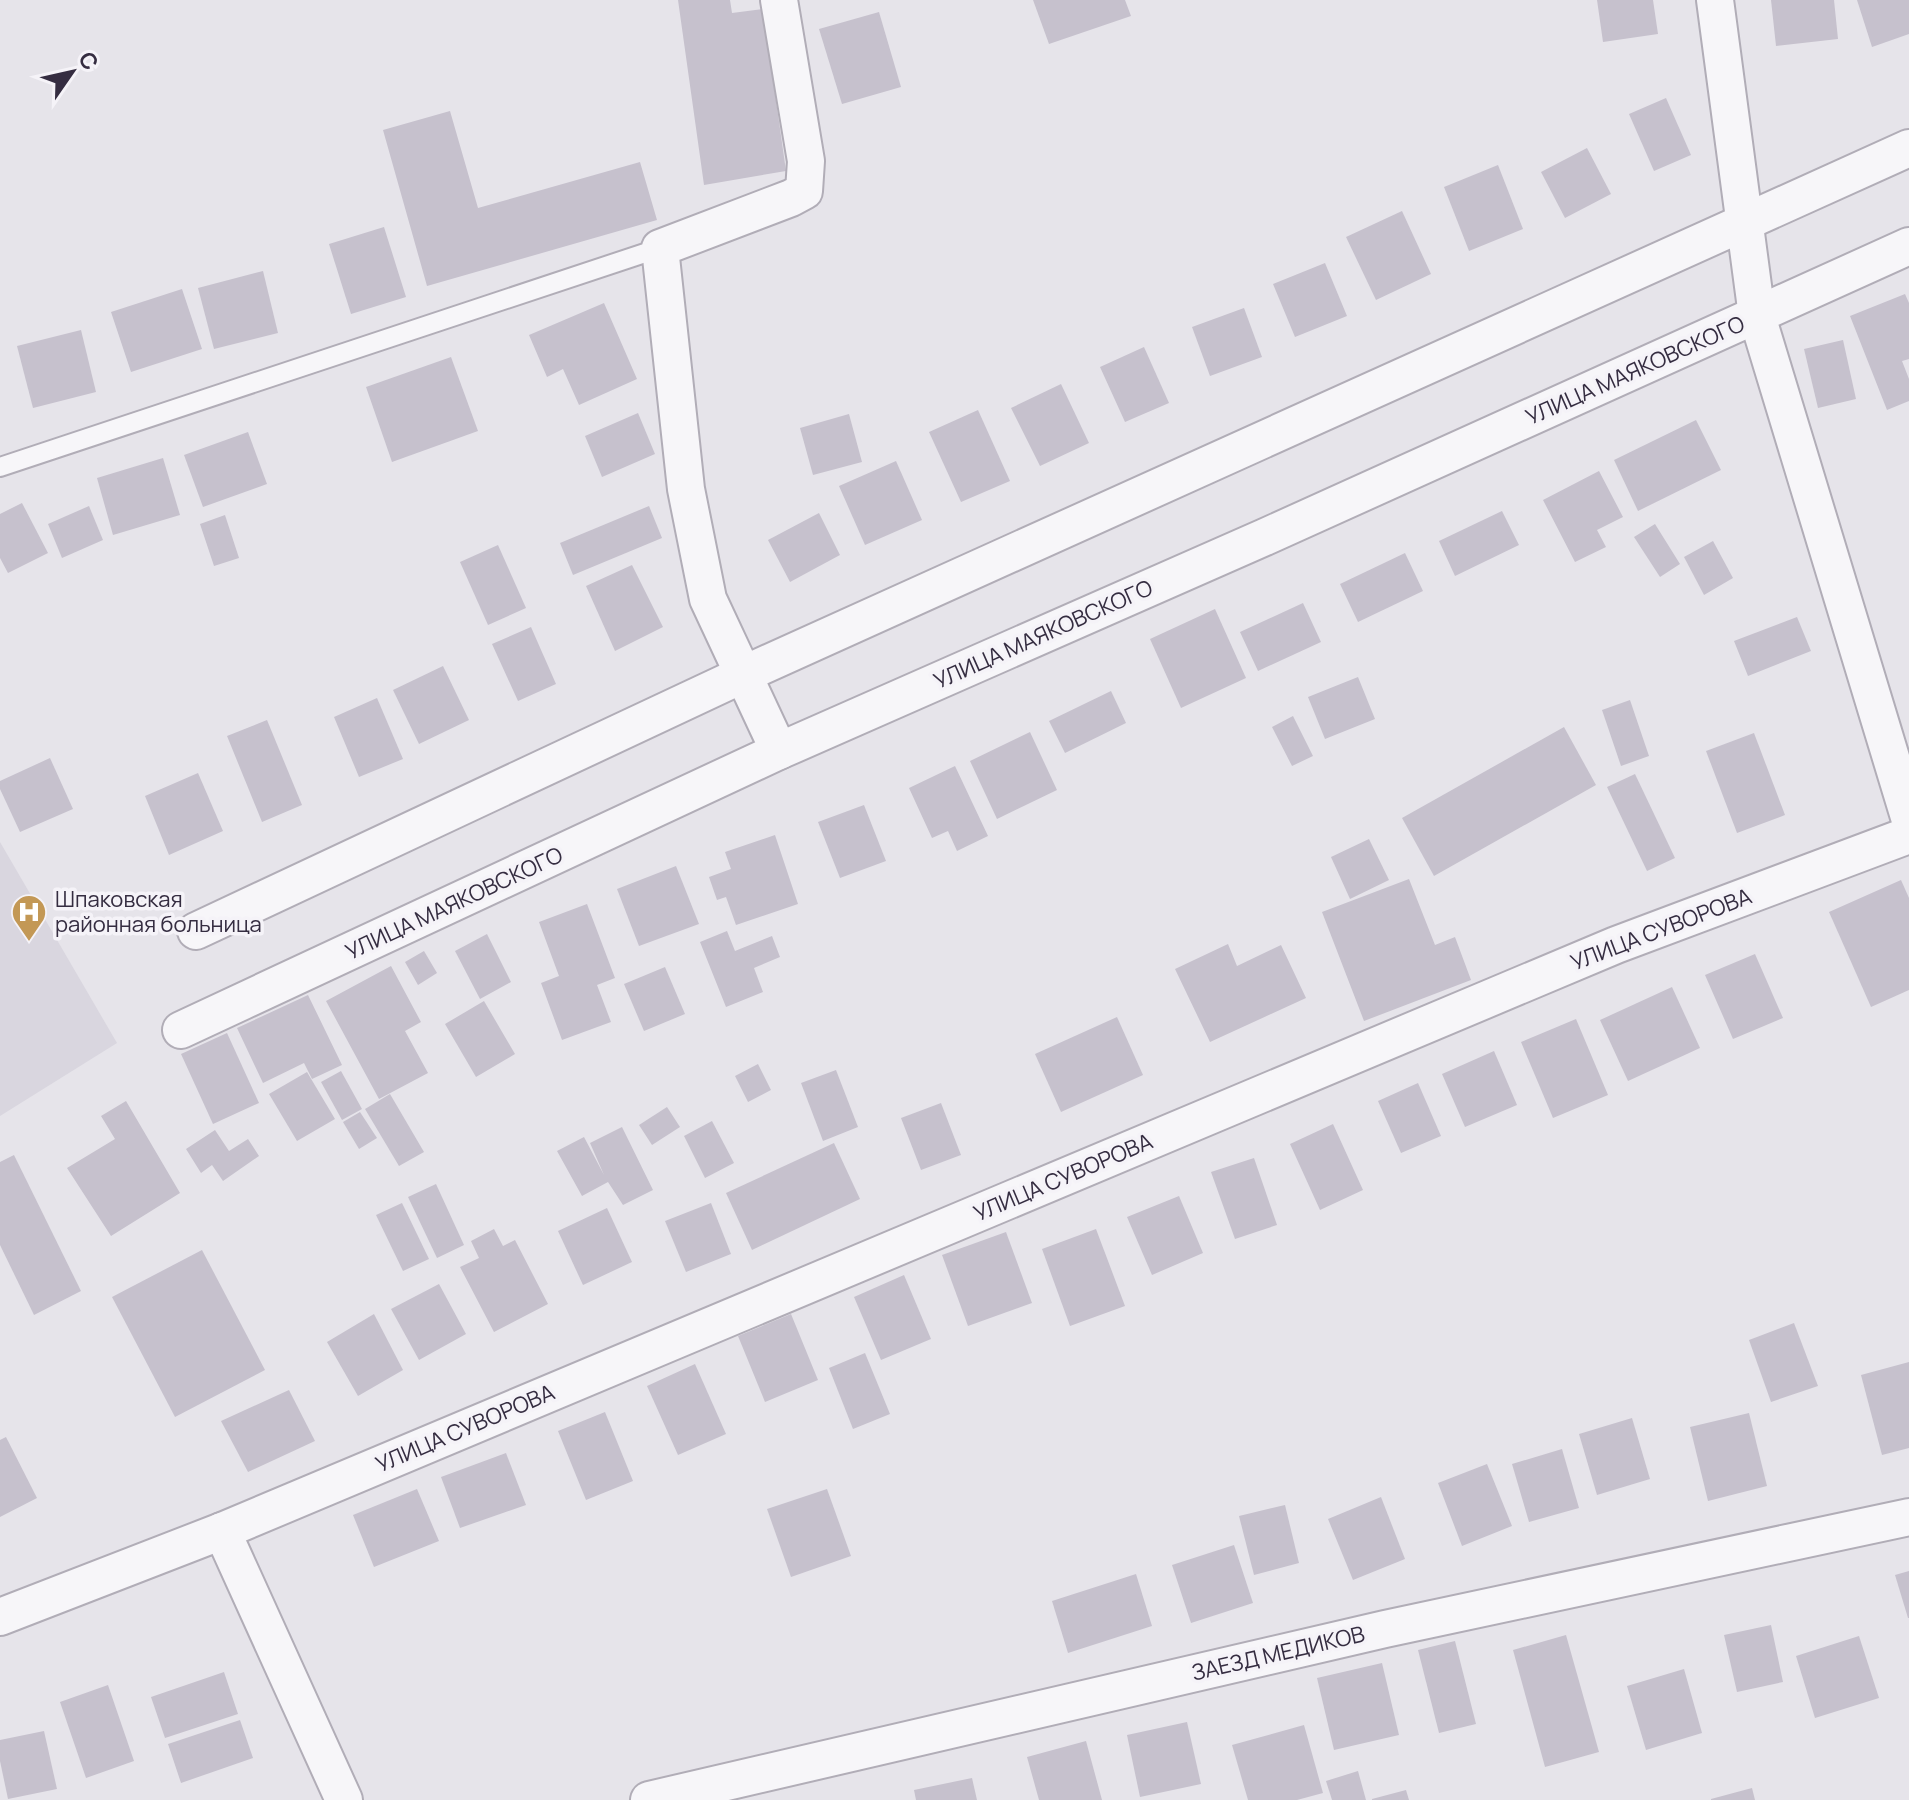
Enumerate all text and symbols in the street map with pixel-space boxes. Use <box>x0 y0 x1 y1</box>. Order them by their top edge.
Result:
north arrow <box>32 32 112 112</box>
text: С <box>72 46 106 76</box>
street label: УЛИЦА МАЯКОВСКОГО <box>1521 308 1749 432</box>
street label: УЛИЦА МАЯКОВСКОГО <box>929 572 1157 696</box>
street label: УЛИЦА МАЯКОВСКОГО <box>341 839 567 967</box>
street label: УЛИЦА СУВОРОВА <box>1566 881 1756 977</box>
place label: Шпаковская районная больница <box>55 884 262 939</box>
hospital icon: Шпаковская районная больница <box>10 893 48 943</box>
street label: УЛИЦА СУВОРОВА <box>969 1126 1157 1228</box>
street label: УЛИЦА СУВОРОВА <box>371 1377 559 1479</box>
street label: ЗАЕЗД МЕДИКОВ <box>1189 1619 1367 1687</box>

